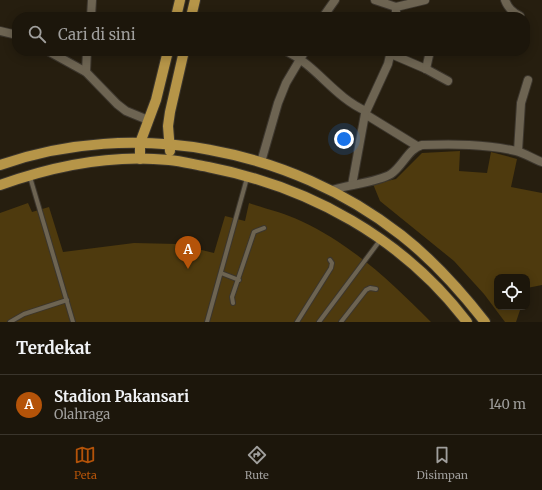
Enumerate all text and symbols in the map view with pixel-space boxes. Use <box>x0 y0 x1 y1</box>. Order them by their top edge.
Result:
search box <box>12 12 530 56</box>
icon: search <box>26 23 48 45</box>
text: Cari di sini <box>58 25 136 44</box>
your location <box>334 129 354 149</box>
pin: A <box>175 236 201 269</box>
map controls <box>494 274 530 310</box>
button: locate <box>494 274 530 310</box>
text: Terdekat <box>16 337 91 359</box>
text: Stadion Pakansari <box>54 387 189 406</box>
text: A <box>24 396 34 413</box>
text: 140 m <box>489 396 526 413</box>
text: Olahraga <box>54 406 110 423</box>
tab: Peta <box>74 444 97 482</box>
tab: Rute <box>245 444 269 482</box>
tab: Disimpan <box>417 444 468 482</box>

